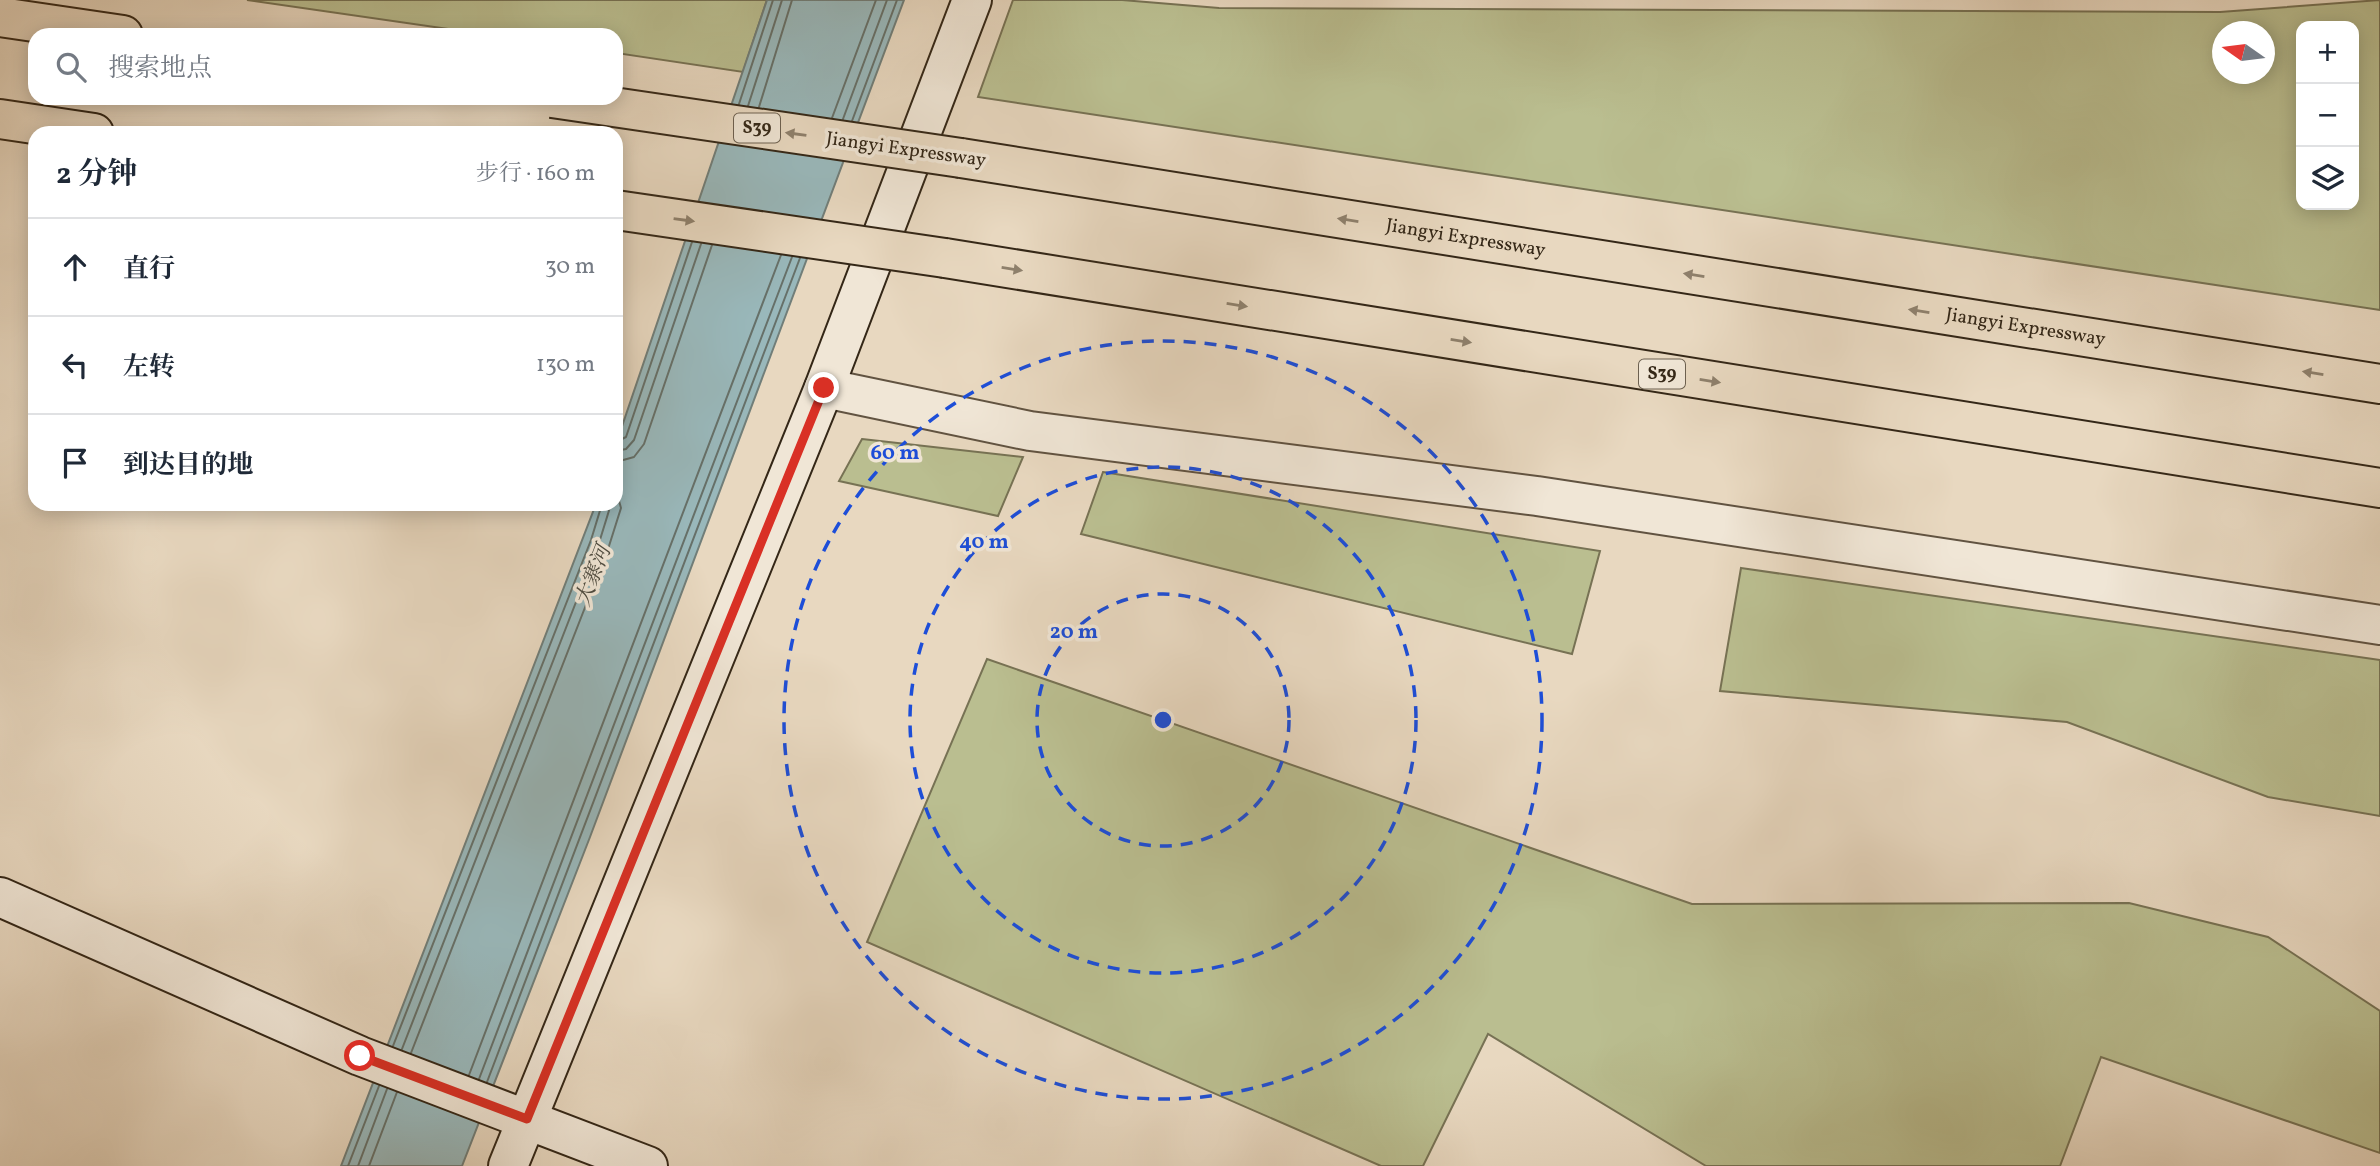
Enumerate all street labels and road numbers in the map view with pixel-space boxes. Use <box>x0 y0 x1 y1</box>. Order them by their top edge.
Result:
road number: S39 <box>734 113 780 142</box>
street label: Jiangyi Expressway <box>824 126 988 174</box>
street label: Jiangyi Expressway <box>1384 213 1547 264</box>
street label: Jiangyi Expressway <box>1944 302 2107 353</box>
road number: S39 <box>1639 360 1685 388</box>

